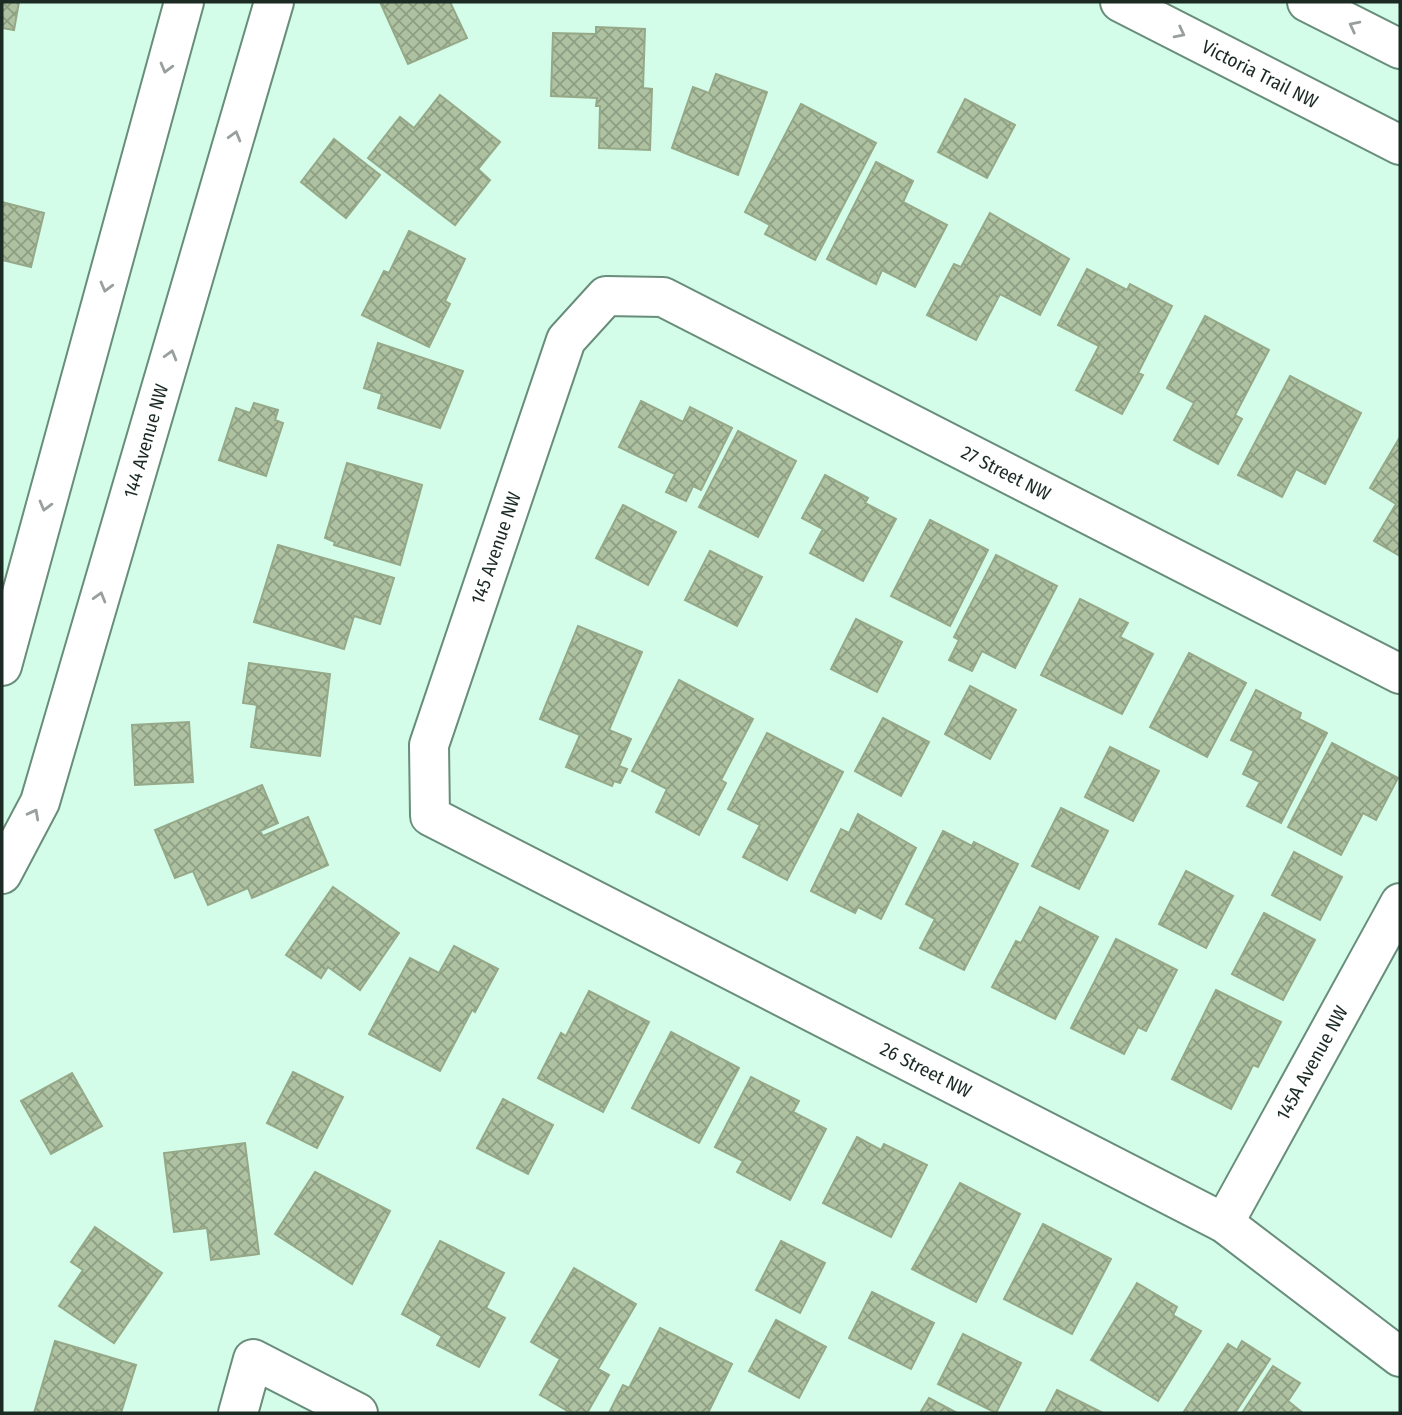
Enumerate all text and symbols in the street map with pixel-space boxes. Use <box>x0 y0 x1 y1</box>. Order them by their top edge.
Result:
one-way arrow <box>1349 20 1361 34</box>
one-way arrow <box>1173 24 1186 38</box>
street label: Victoria Trail NW <box>1198 35 1322 113</box>
one-way arrow <box>160 61 174 73</box>
one-way arrow <box>226 131 241 143</box>
one-way arrow <box>99 281 114 293</box>
one-way arrow <box>162 349 177 361</box>
street label: 144 Avenue NW <box>119 381 173 501</box>
street label: 27 Street NW <box>957 441 1055 505</box>
street label: 145 Avenue NW <box>466 489 526 607</box>
one-way arrow <box>39 500 54 512</box>
one-way arrow <box>92 591 106 603</box>
one-way arrow <box>25 809 39 821</box>
street label: 145A Avenue NW <box>1271 1002 1353 1124</box>
street label: 26 Street NW <box>877 1037 975 1103</box>

